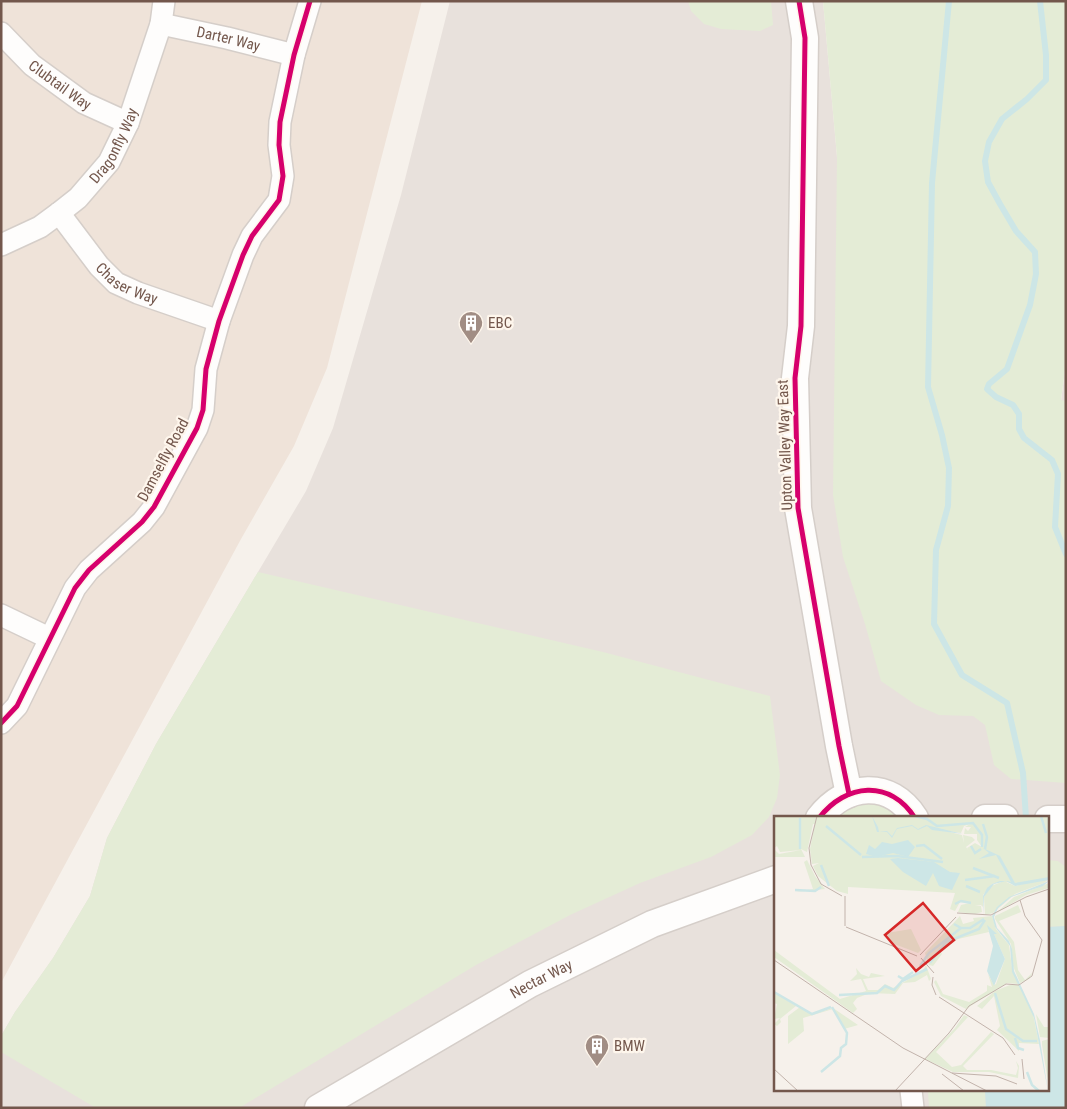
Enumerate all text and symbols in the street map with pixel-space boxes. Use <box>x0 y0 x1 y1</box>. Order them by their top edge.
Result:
street label: Darter Way <box>195 23 262 55</box>
street label: Clubtail Way <box>25 56 94 114</box>
street label: Dragonfly Way <box>86 106 141 187</box>
street label: Chaser Way <box>92 259 160 308</box>
building icon: EBC <box>458 310 484 344</box>
place label: EBC <box>488 314 512 332</box>
street label: Upton Valley Way East <box>774 379 796 511</box>
street label: Damselfly Road <box>134 415 192 505</box>
inset map <box>774 816 1050 1092</box>
street label: Nectar Way <box>507 956 575 1003</box>
building icon: BMW <box>584 1033 610 1067</box>
place label: BMW <box>614 1037 646 1055</box>

